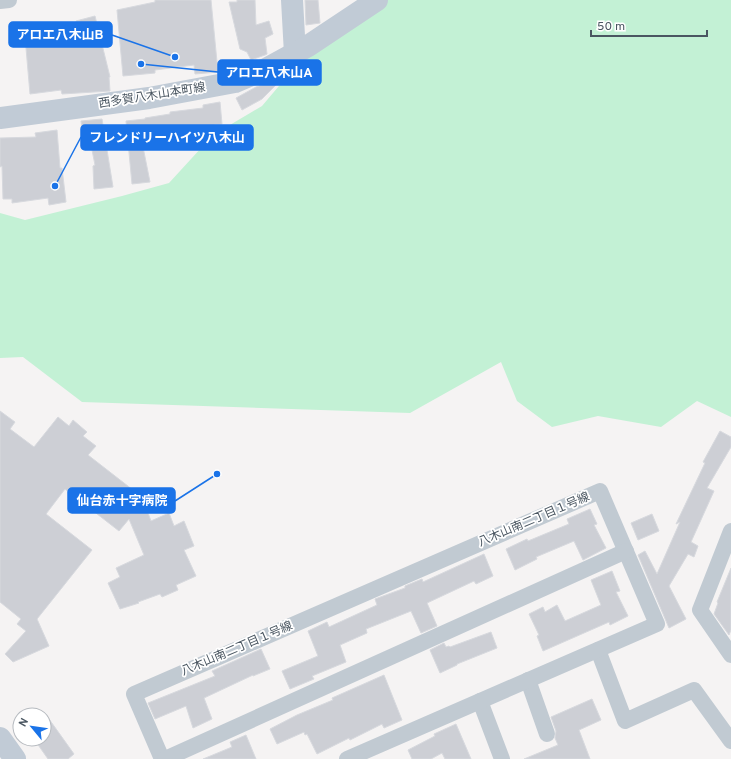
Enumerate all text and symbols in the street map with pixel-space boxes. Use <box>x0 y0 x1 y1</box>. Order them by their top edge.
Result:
scale bar <box>591 12 707 38</box>
text: 50 m <box>597 19 625 35</box>
callout: アロエ八木山B <box>9 22 112 47</box>
text: アロエ八木山B <box>17 28 104 44</box>
callout: アロエ八木山A <box>218 60 321 85</box>
text: アロエ八木山A <box>225 66 313 82</box>
street label: 西多賀八木山本町線 <box>97 80 207 112</box>
callout: フレンドリーハイツ八木山 <box>81 125 253 150</box>
text: フレンドリーハイツ八木山 <box>89 131 245 147</box>
callout: 仙台赤十字病院 <box>68 488 175 513</box>
street label: 八木山南二丁目１号線 <box>476 489 592 551</box>
text: 仙台赤十字病院 <box>76 493 168 510</box>
street label: 八木山南二丁目１号線 <box>179 618 295 680</box>
north arrow <box>12 707 52 747</box>
text: N <box>16 716 32 729</box>

